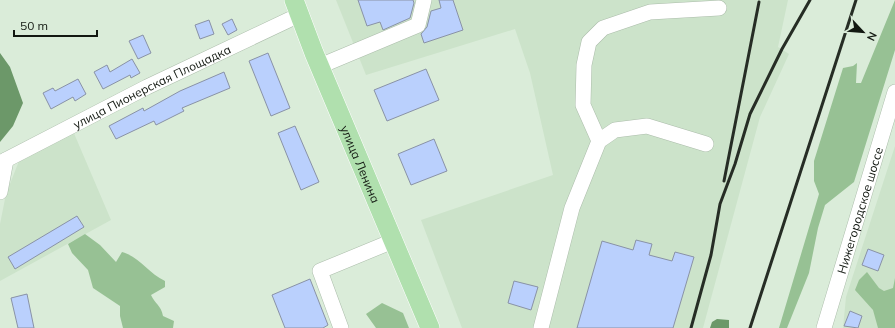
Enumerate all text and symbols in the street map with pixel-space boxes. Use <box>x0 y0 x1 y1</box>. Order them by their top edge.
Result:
scale bar <box>14 12 97 38</box>
north arrow <box>843 12 883 52</box>
text: 50 m <box>20 18 48 33</box>
text: N <box>864 30 880 43</box>
street label: улица Пионерская Площадка <box>70 41 233 132</box>
street label: улица Ленина <box>338 123 384 205</box>
street label: Нижегородское шоссе <box>833 145 886 275</box>

